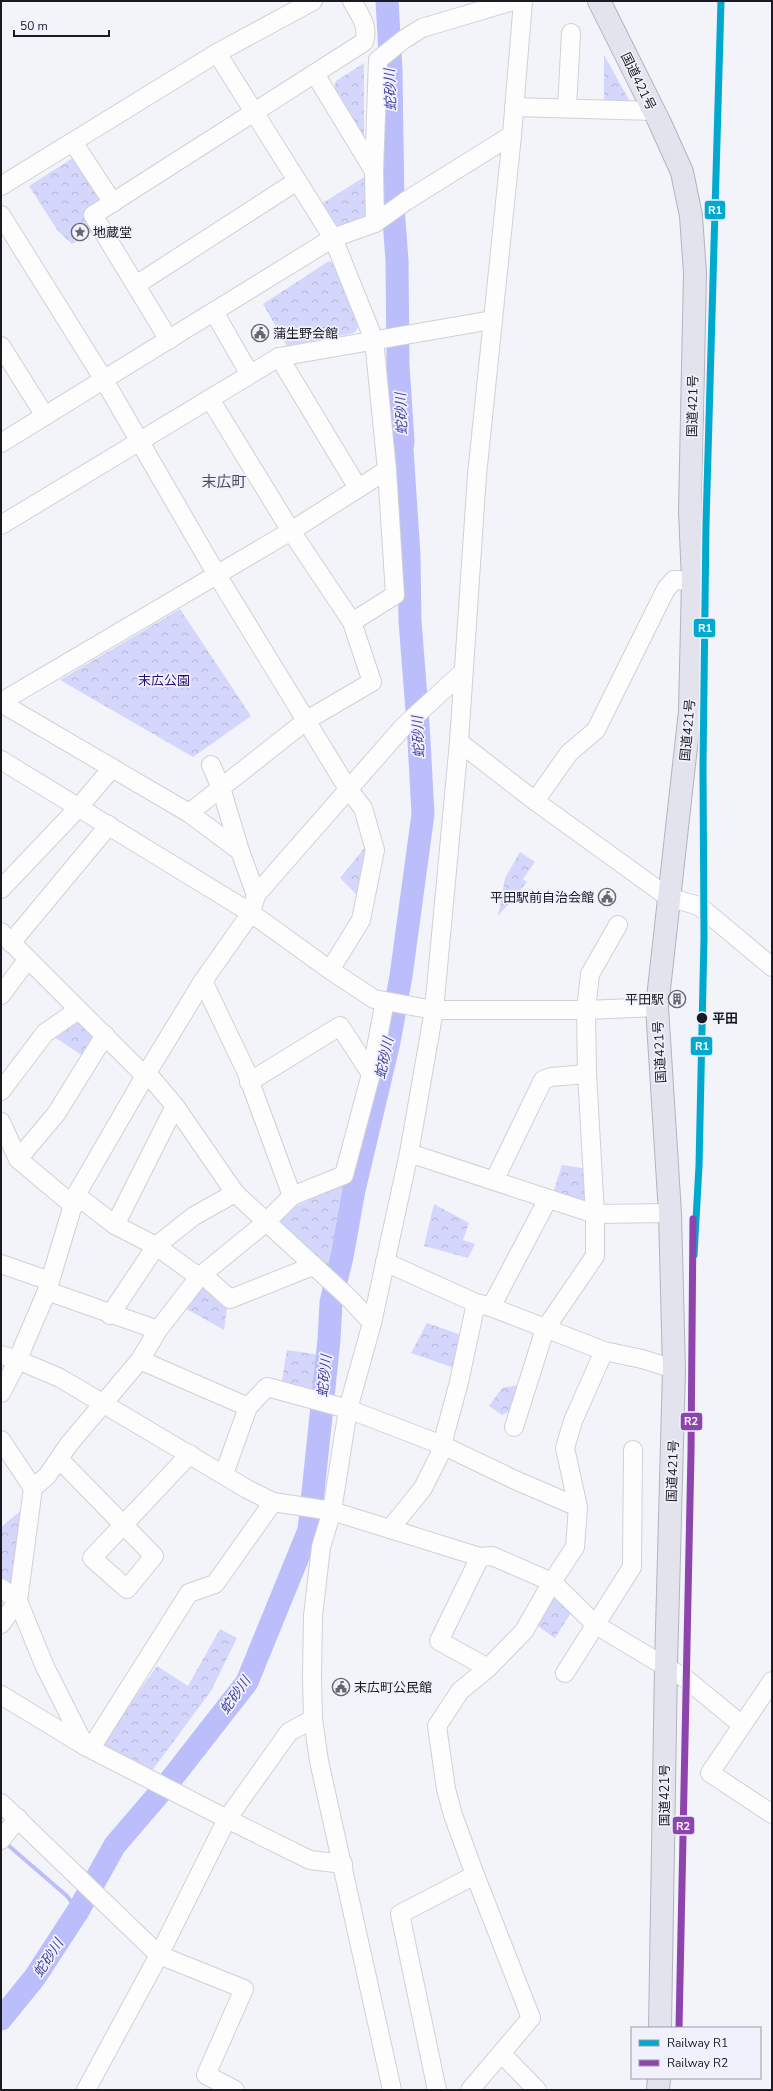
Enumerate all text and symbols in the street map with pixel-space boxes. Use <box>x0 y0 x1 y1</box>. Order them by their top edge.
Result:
scale bar <box>14 12 109 38</box>
text: 50 m <box>20 18 48 34</box>
street label: 国道421号 <box>616 49 660 113</box>
water label: 蛇砂川 <box>380 67 401 111</box>
line badge: R1 <box>704 200 726 220</box>
text: R1 <box>708 203 722 218</box>
place icon: 地蔵堂 <box>70 222 90 242</box>
place label: 地蔵堂 <box>93 224 132 242</box>
public building icon: 蒲生野会館 <box>250 323 270 343</box>
place label: 蒲生野会館 <box>273 325 338 343</box>
street label: 国道421号 <box>683 375 703 437</box>
water label: 蛇砂川 <box>391 391 412 435</box>
district label: 末広町 <box>201 472 247 492</box>
line badge: R1 <box>693 618 716 638</box>
text: R1 <box>698 621 712 636</box>
park label: 末広公園 <box>138 672 190 690</box>
street label: 国道421号 <box>676 698 700 762</box>
water label: 蛇砂川 <box>408 714 429 758</box>
public building icon: 平田駅前自治会館 <box>597 887 617 907</box>
place label: 平田駅前自治会館 <box>490 889 594 907</box>
building icon: 平田駅 <box>667 989 687 1009</box>
place label: 平田駅 <box>625 991 664 1009</box>
place label: 平田 <box>712 1010 738 1028</box>
marker: 平田 <box>695 1011 709 1025</box>
street label: 国道421号 <box>649 1020 671 1084</box>
water label: 蛇砂川 <box>371 1034 399 1081</box>
line badge: R1 <box>690 1036 713 1056</box>
text: R1 <box>695 1039 709 1054</box>
water label: 蛇砂川 <box>313 1352 336 1398</box>
line badge: R2 <box>680 1412 703 1431</box>
text: R2 <box>684 1414 698 1429</box>
street label: 国道421号 <box>663 1440 683 1503</box>
water label: 蛇砂川 <box>216 1671 256 1718</box>
public building icon: 末広町公民館 <box>331 1677 351 1697</box>
place label: 末広町公民館 <box>354 1679 432 1697</box>
street label: 国道421号 <box>656 1764 674 1826</box>
line badge: R2 <box>672 1816 695 1835</box>
text: R2 <box>676 1819 690 1834</box>
water label: 蛇砂川 <box>29 1934 69 1981</box>
legend <box>631 2027 761 2079</box>
text: Railway R1 <box>667 2035 728 2051</box>
text: Railway R2 <box>667 2055 728 2071</box>

